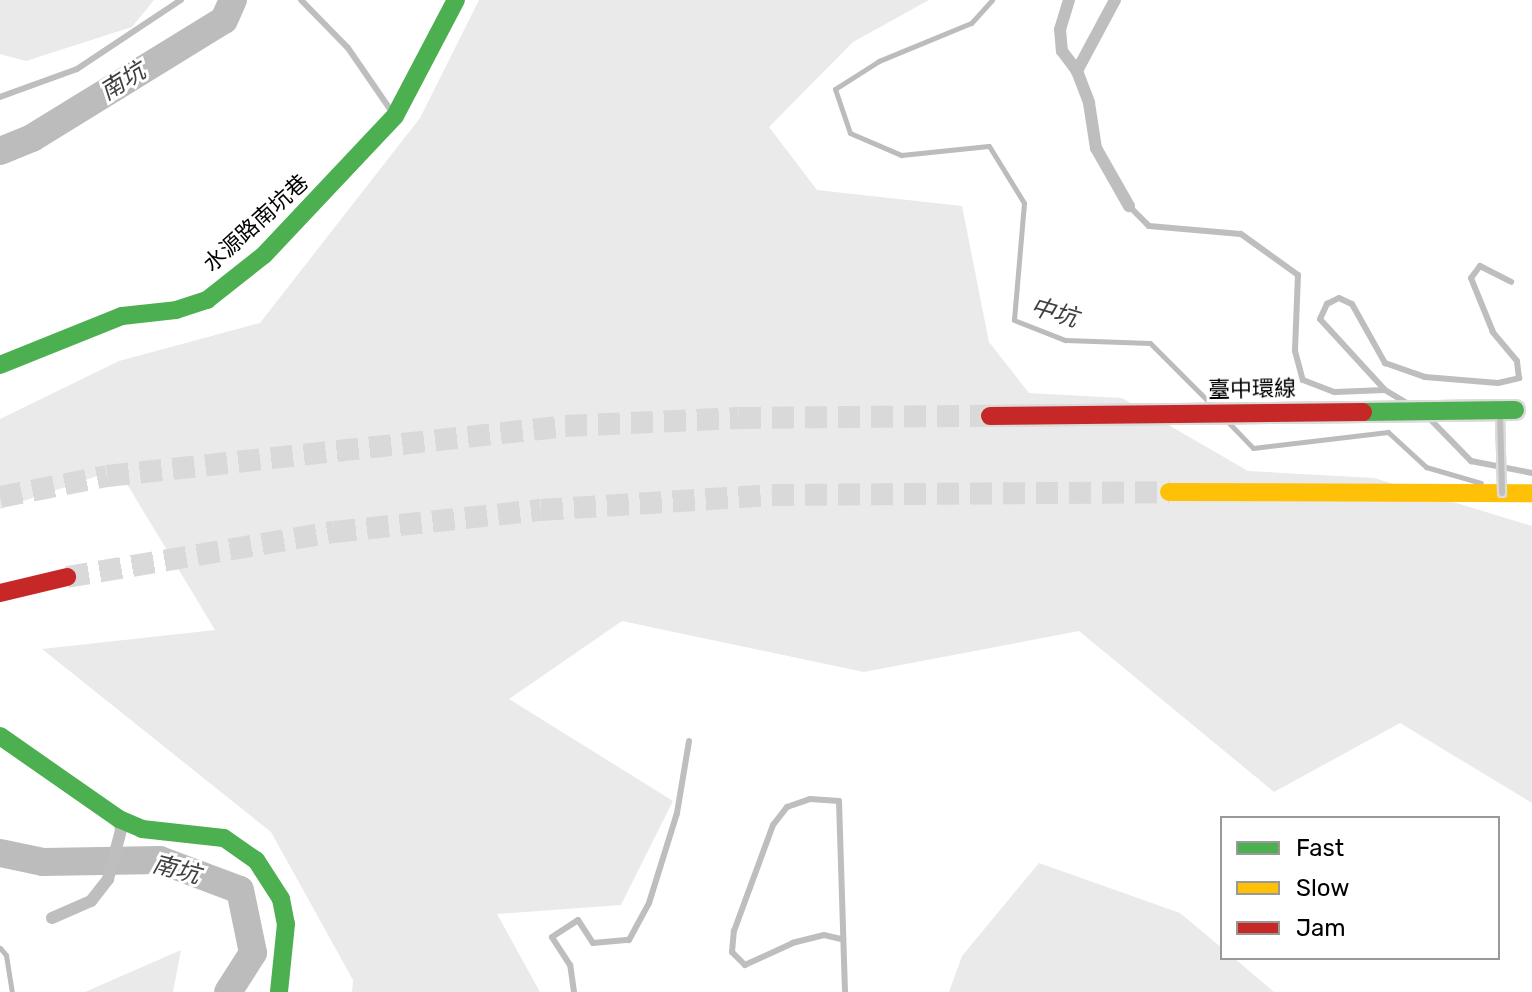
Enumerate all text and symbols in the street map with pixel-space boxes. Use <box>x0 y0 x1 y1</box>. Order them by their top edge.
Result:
water label: 南坑 <box>95 57 151 107</box>
street label: 水源路南坑巷 <box>198 169 314 277</box>
water label: 中坑 <box>1027 293 1081 333</box>
street label: 臺中環線 <box>1208 375 1296 403</box>
legend <box>1220 816 1500 960</box>
text: Fast <box>1296 834 1344 862</box>
water label: 南坑 <box>149 850 203 890</box>
text: Slow <box>1296 874 1349 902</box>
text: Jam <box>1296 914 1346 942</box>

